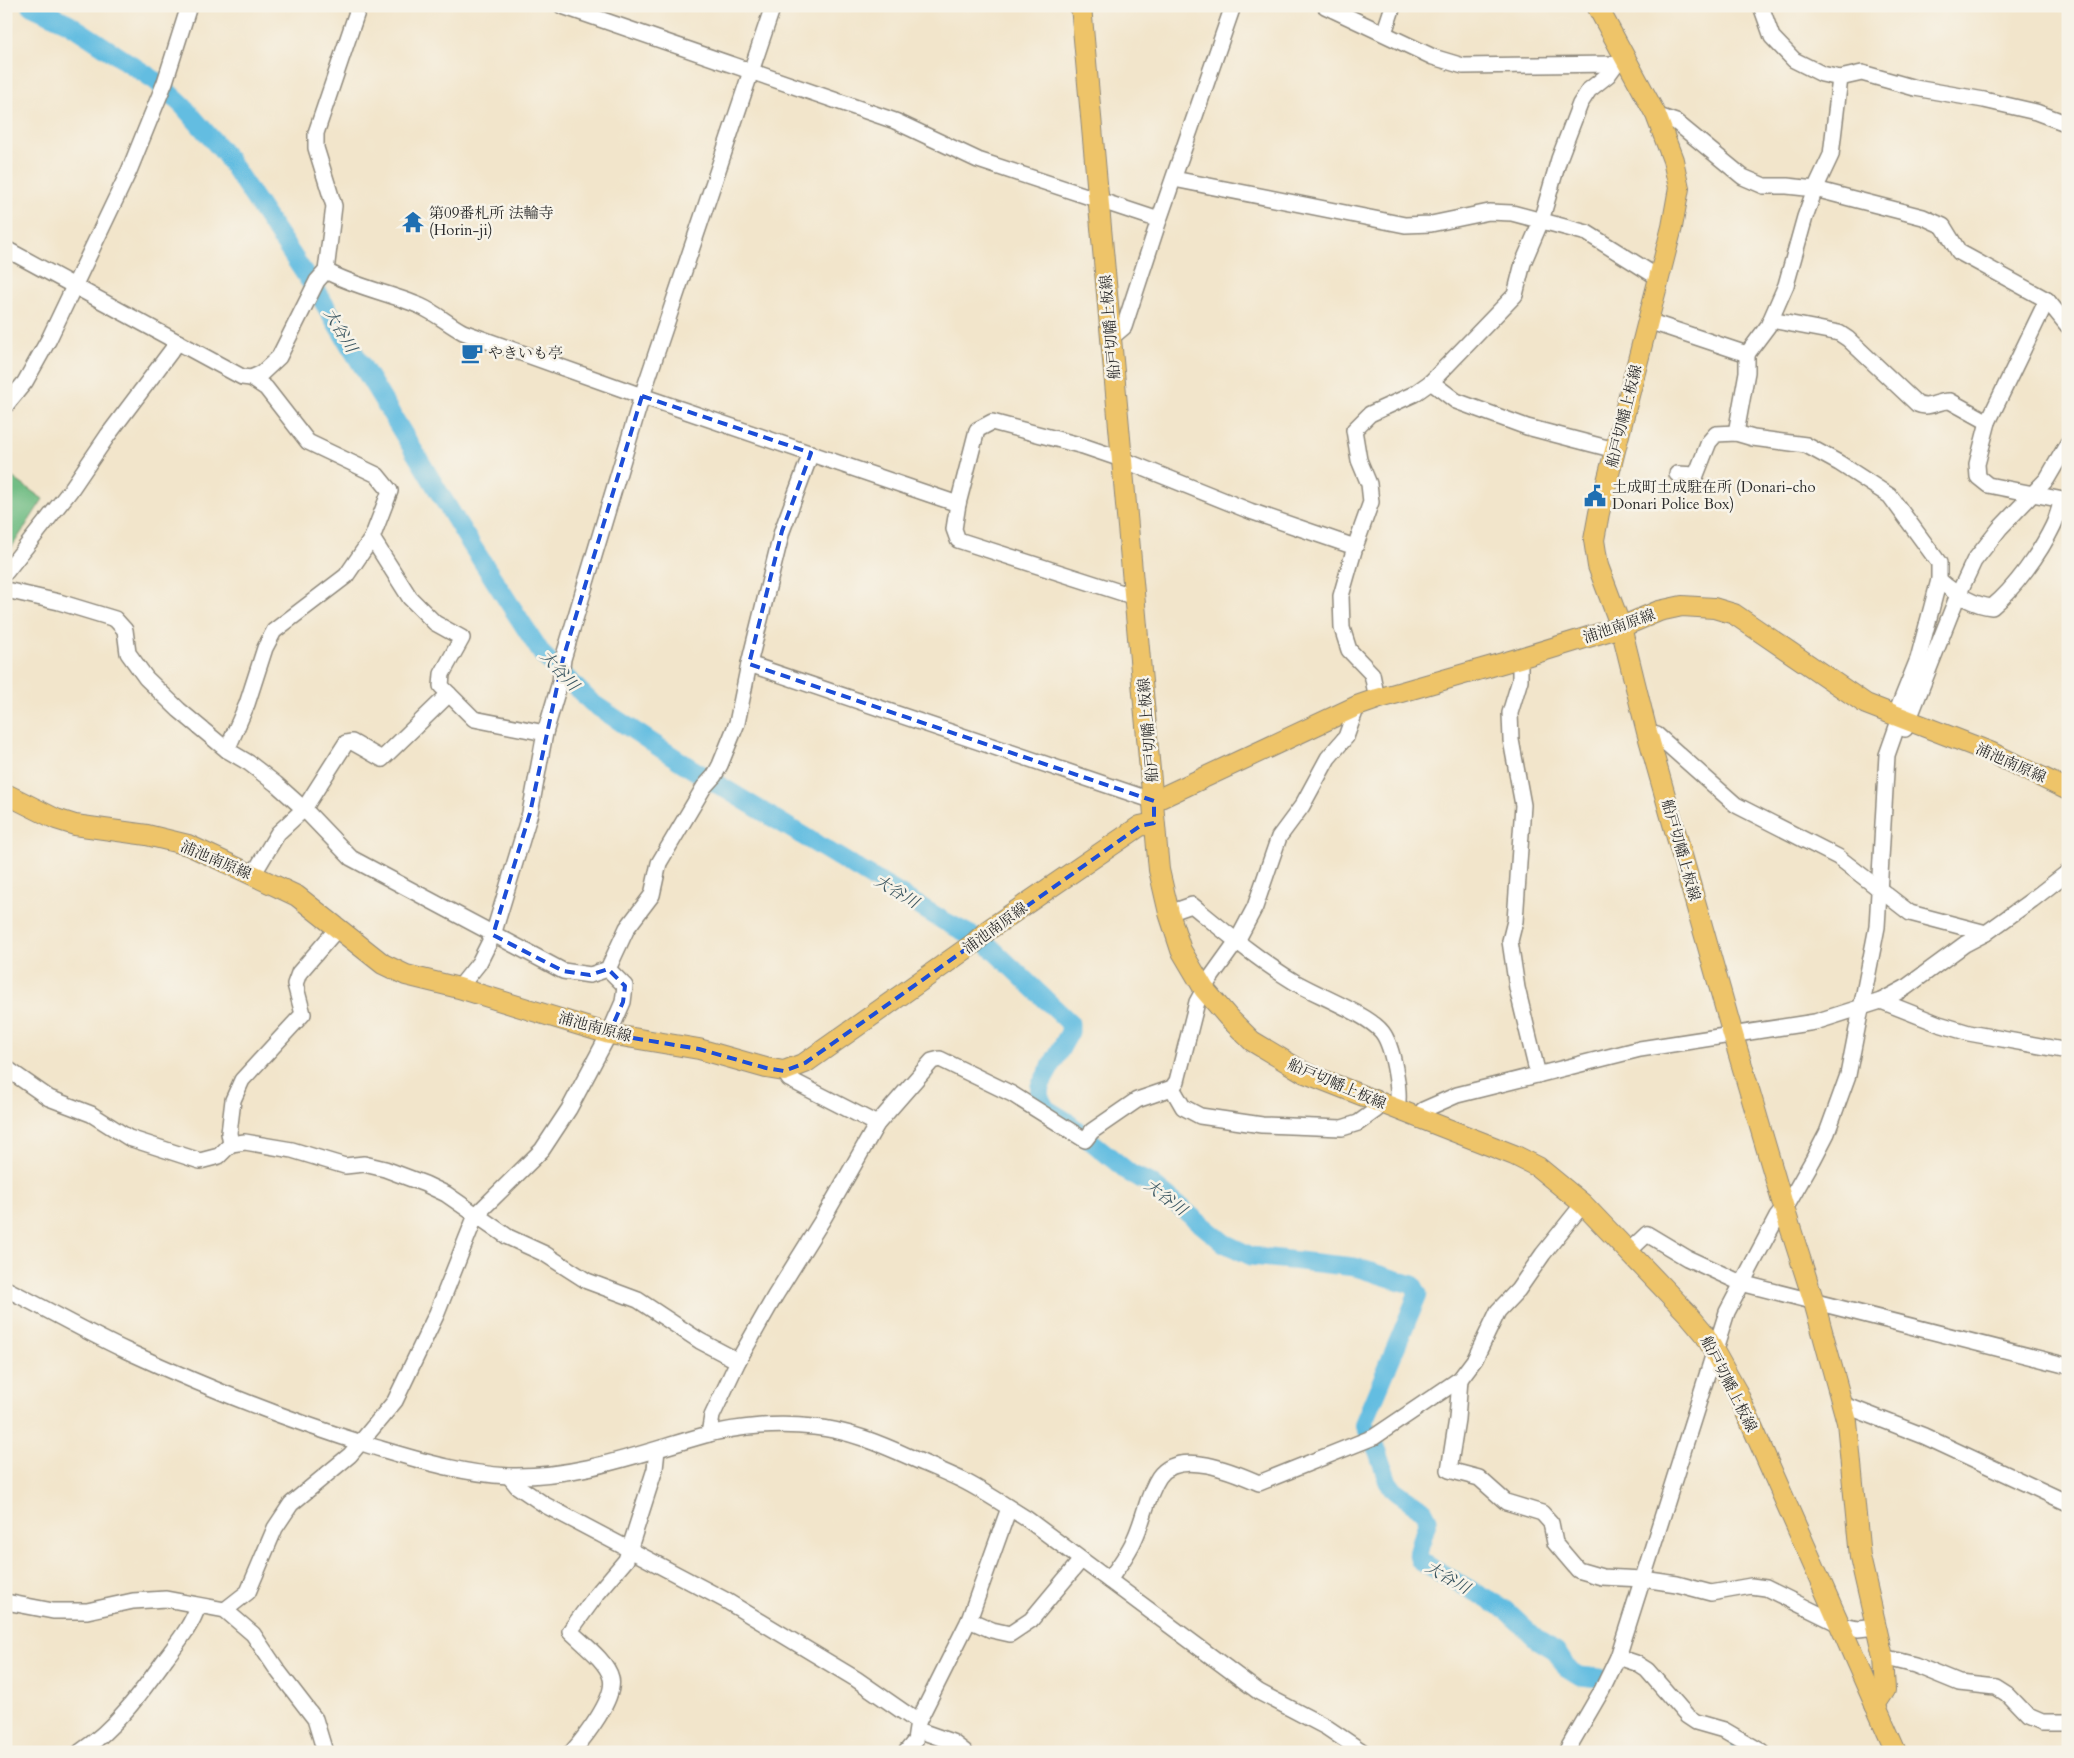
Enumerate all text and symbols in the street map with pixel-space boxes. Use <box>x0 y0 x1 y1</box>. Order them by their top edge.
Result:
place label: 第09番札所 法輪寺 (Horin-ji) <box>429 203 553 240</box>
temple icon: 第09番札所 法輪寺 (Horin-ji) <box>400 209 426 235</box>
street label: 船戸切幡上板線 <box>1095 274 1125 380</box>
water label: 大谷川 <box>318 304 363 358</box>
cafe icon: やきいも亭 <box>459 340 485 366</box>
place label: やきいも亭 <box>488 343 563 363</box>
street label: 船戸切幡上板線 <box>1602 363 1646 469</box>
place label: 土成町土成駐在所 (Donari-cho Donari Police Box) <box>1612 477 1816 514</box>
public building icon: 土成町土成駐在所 (Donari-cho Donari Police Box) <box>1582 483 1608 509</box>
street label: 浦池南原線 <box>1580 604 1658 648</box>
water label: 大谷川 <box>535 646 585 697</box>
street label: 船戸切幡上板線 <box>1133 677 1163 783</box>
street label: 浦池南原線 <box>1973 739 2049 787</box>
street label: 船戸切幡上板線 <box>1657 797 1705 903</box>
street label: 浦池南原線 <box>178 836 254 884</box>
water label: 大谷川 <box>870 870 924 915</box>
street label: 浦池南原線 <box>959 898 1031 958</box>
street label: 浦池南原線 <box>556 1008 634 1046</box>
street label: 船戸切幡上板線 <box>1285 1054 1389 1114</box>
water label: 大谷川 <box>1140 1175 1193 1222</box>
street label: 船戸切幡上板線 <box>1696 1333 1762 1435</box>
water label: 大谷川 <box>1421 1556 1476 1600</box>

